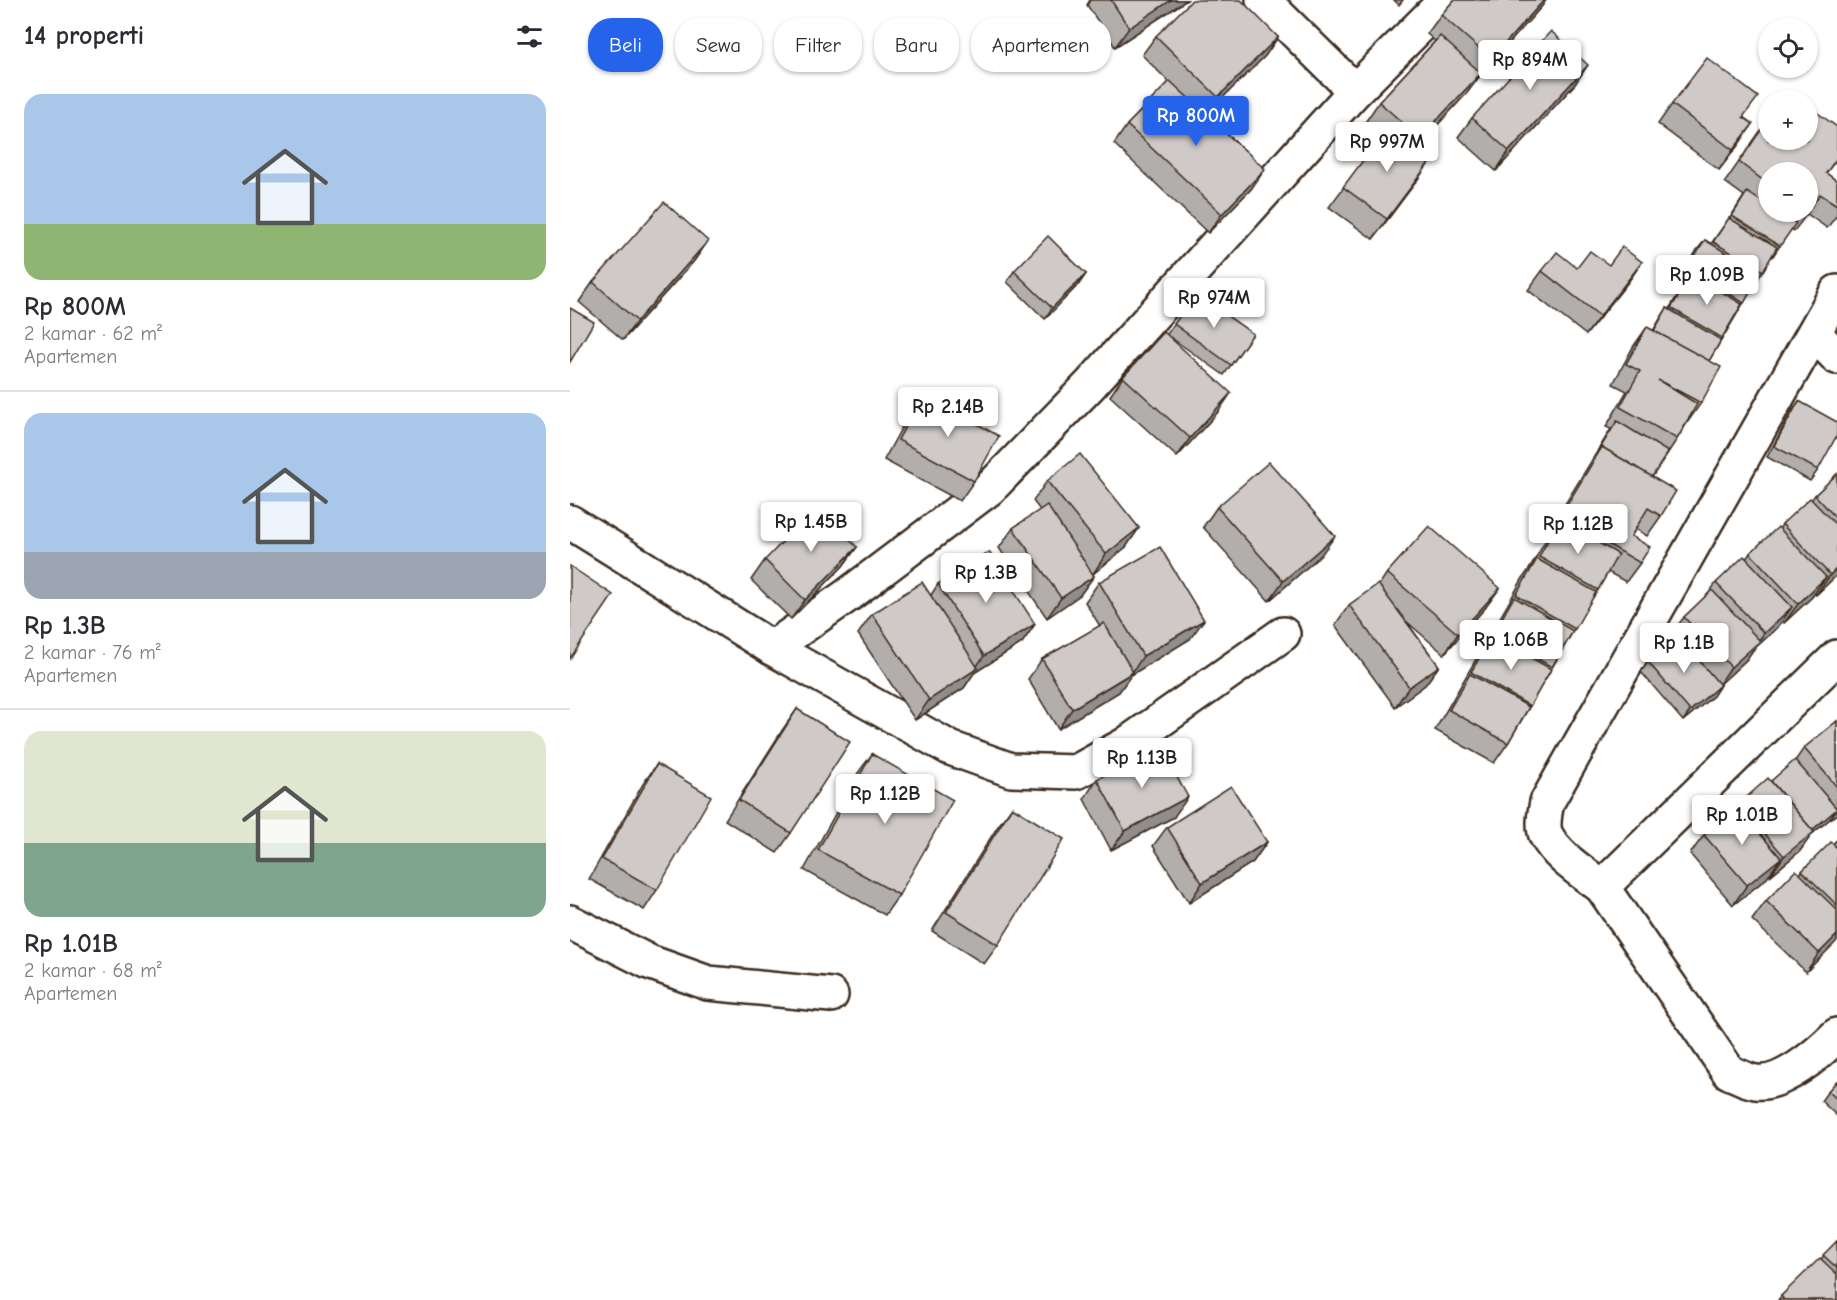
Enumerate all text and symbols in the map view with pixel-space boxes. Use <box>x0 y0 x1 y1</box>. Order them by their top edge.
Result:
chip: Beli <box>588 18 663 72</box>
chip: Sewa <box>675 18 762 72</box>
chip: Filter <box>774 18 862 72</box>
chip: Baru <box>874 18 959 72</box>
chip: Apartemen <box>971 18 1111 72</box>
map controls <box>1758 18 1818 222</box>
button: locate <box>1758 18 1818 78</box>
icon: filters <box>513 20 546 53</box>
text: 14 properti <box>24 21 144 51</box>
pin: Rp 894M <box>1475 40 1585 91</box>
text: Rp 894M <box>1492 48 1568 71</box>
button: + <box>1758 90 1818 150</box>
pin: Rp 800M <box>1141 96 1251 147</box>
text: Rp 800M <box>1157 104 1235 127</box>
pin: Rp 997M <box>1332 122 1442 173</box>
text: Rp 997M <box>1349 130 1425 153</box>
icon: home <box>231 133 339 241</box>
button: − <box>1758 162 1818 222</box>
pin: Rp 1.09B <box>1645 255 1769 306</box>
text: Rp 1.09B <box>1670 263 1744 286</box>
pin: Rp 974M <box>1159 278 1269 329</box>
text: Rp 974M <box>1178 286 1250 309</box>
text: Rp 800M <box>24 292 126 322</box>
text: 2 kamar · 62 m² <box>24 322 162 345</box>
text: Apartemen <box>24 345 117 368</box>
pin: Rp 2.14B <box>886 387 1010 438</box>
text: Rp 2.14B <box>912 395 984 418</box>
icon: home <box>231 452 339 560</box>
pin: Rp 1.45B <box>749 502 873 553</box>
pin: Rp 1.12B <box>1516 504 1640 555</box>
text: Rp 1.45B <box>775 510 847 533</box>
text: Rp 1.12B <box>1543 512 1613 535</box>
pin: Rp 1.3B <box>931 553 1041 604</box>
text: Rp 1.3B <box>955 561 1017 584</box>
text: Rp 1.3B <box>24 611 106 641</box>
pin: Rp 1.06B <box>1449 620 1573 671</box>
pin: Rp 1.1B <box>1629 623 1739 674</box>
text: Rp 1.06B <box>1474 628 1548 651</box>
text: Rp 1.1B <box>1654 631 1714 654</box>
text: 2 kamar · 76 m² <box>24 641 161 664</box>
text: Apartemen <box>24 664 117 687</box>
pin: Rp 1.13B <box>1080 738 1204 789</box>
text: Rp 1.13B <box>1107 746 1177 769</box>
icon: home <box>231 770 339 878</box>
pin: Rp 1.12B <box>823 774 947 825</box>
text: Rp 1.12B <box>850 782 920 805</box>
pin: Rp 1.01B <box>1680 795 1804 846</box>
text: Rp 1.01B <box>1706 803 1778 826</box>
text: Rp 1.01B <box>24 929 118 959</box>
text: 2 kamar · 68 m² <box>24 959 162 982</box>
text: Apartemen <box>24 982 117 1005</box>

